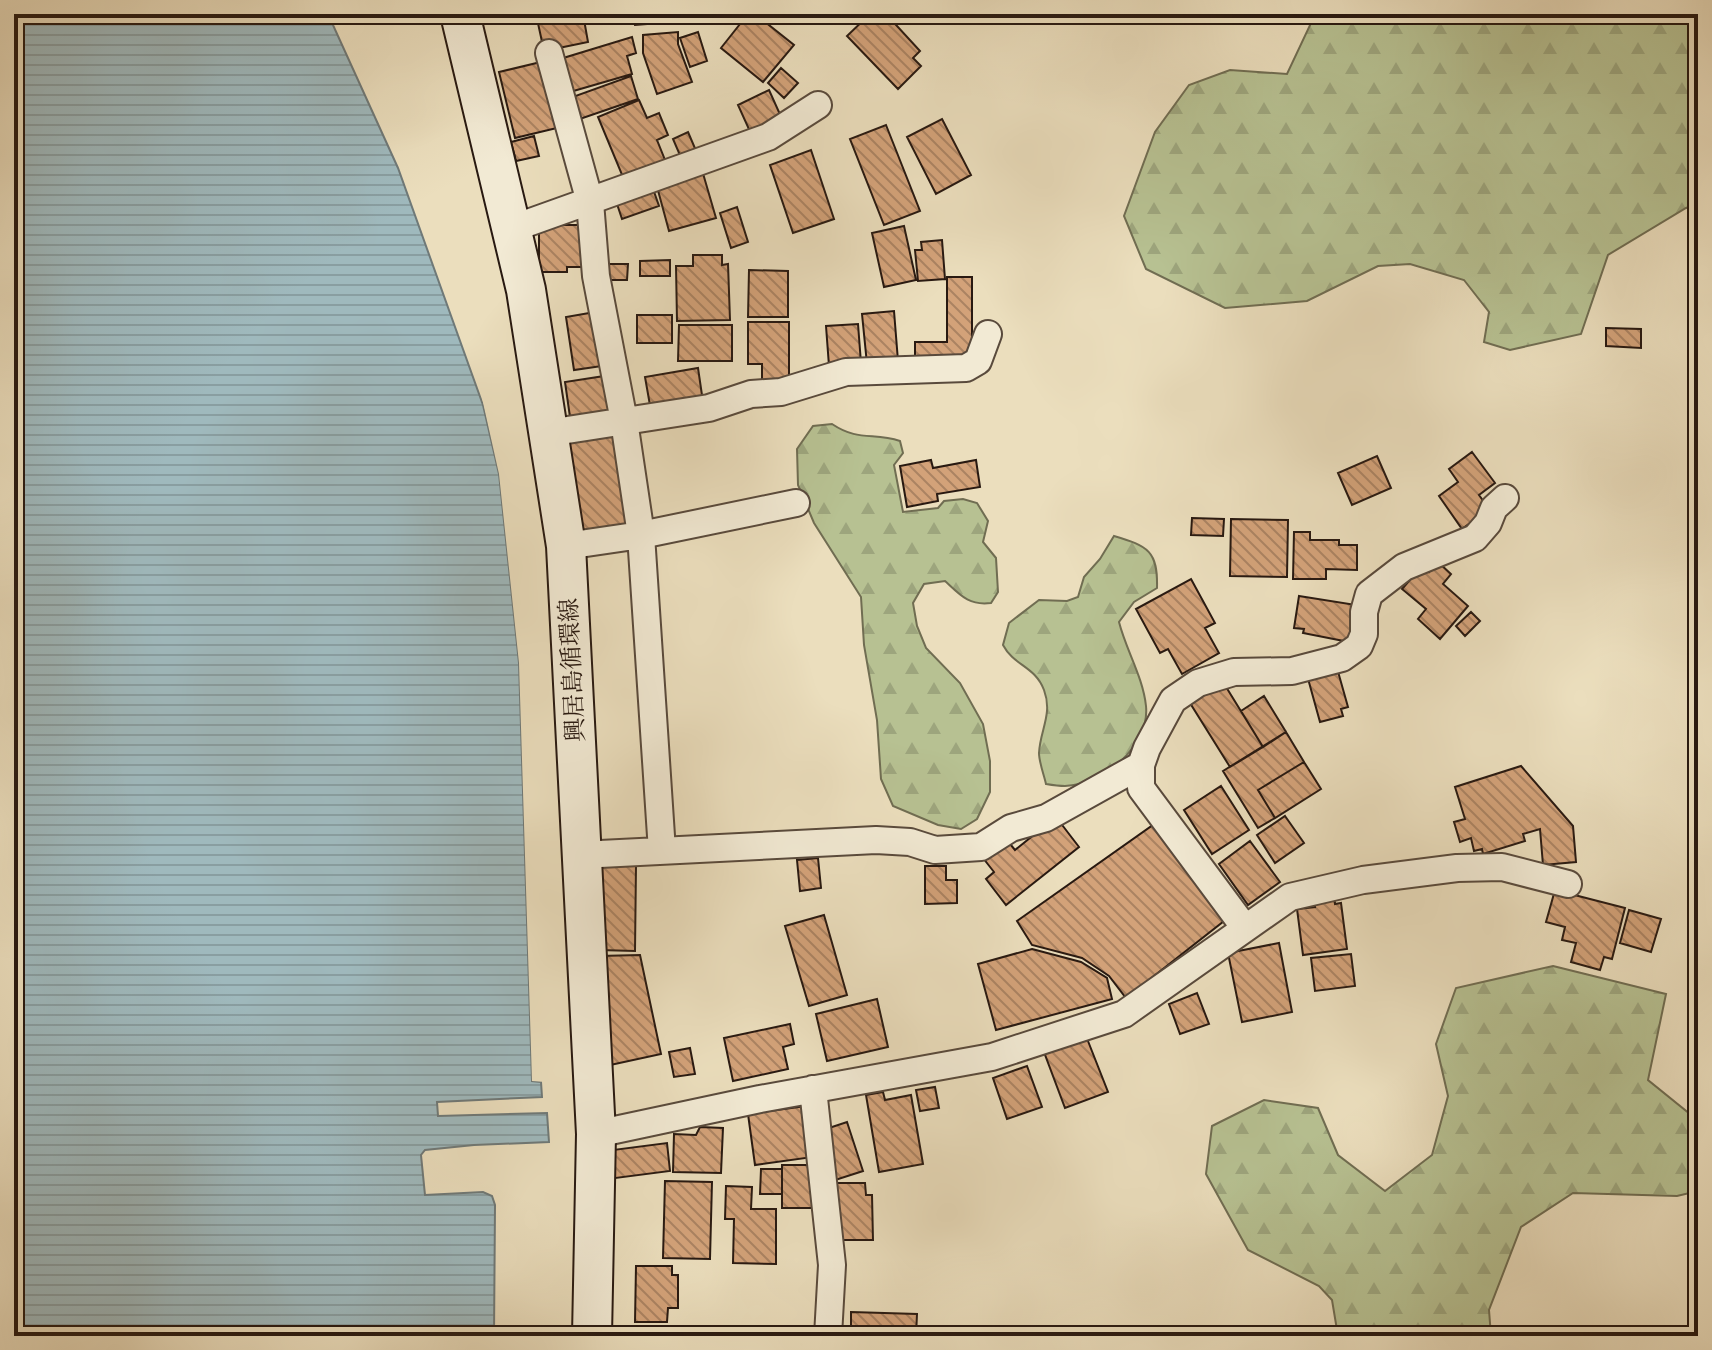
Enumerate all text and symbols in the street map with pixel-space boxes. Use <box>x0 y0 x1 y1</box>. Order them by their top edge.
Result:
street label: 興居島循環線 <box>552 597 592 743</box>

